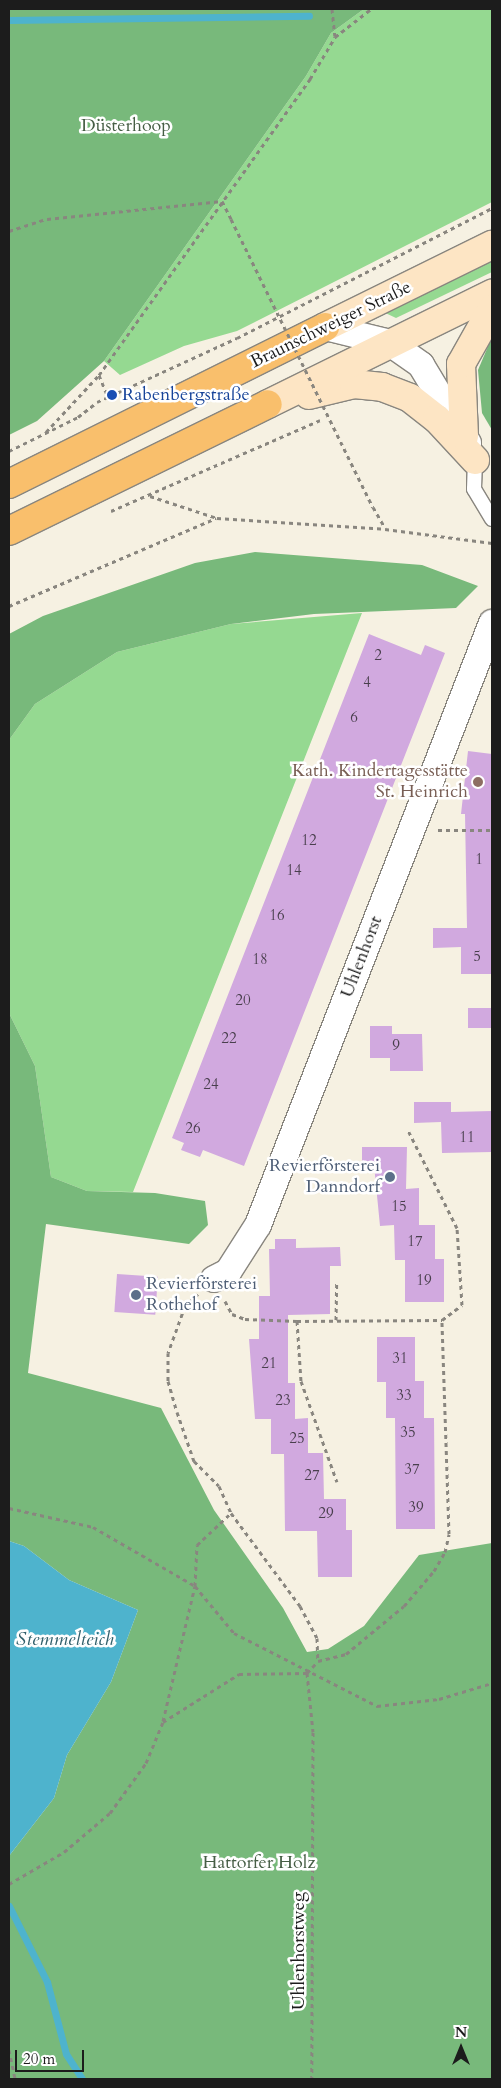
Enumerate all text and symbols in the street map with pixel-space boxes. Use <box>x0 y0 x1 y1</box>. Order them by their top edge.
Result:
park label: Düsterhoop <box>81 115 171 137</box>
street label: Braunschweiger Straße <box>247 277 415 373</box>
place label: Rabenbergstraße <box>122 384 250 406</box>
marker: Rabenbergstraße <box>106 389 118 401</box>
house number: 2 <box>374 647 382 665</box>
house number: 4 <box>363 674 371 692</box>
house number: 6 <box>350 709 358 727</box>
place label: Kath. Kindertagesstätte St. Heinrich <box>292 761 468 804</box>
marker: Kath. Kindertagesstätte St. Heinrich <box>472 776 484 788</box>
house number: 12 <box>301 832 317 850</box>
house number: 1 <box>475 851 483 869</box>
house number: 14 <box>286 862 302 880</box>
house number: 16 <box>269 907 285 925</box>
street label: Uhlenhorst <box>337 913 387 1001</box>
house number: 5 <box>473 948 481 966</box>
house number: 18 <box>252 951 268 969</box>
house number: 20 <box>235 992 251 1010</box>
house number: 22 <box>221 1030 237 1048</box>
house number: 9 <box>392 1037 400 1055</box>
house number: 24 <box>203 1076 219 1094</box>
house number: 26 <box>185 1120 201 1138</box>
house number: 11 <box>459 1129 475 1147</box>
place label: Revierförsterei Danndorf <box>269 1156 380 1198</box>
marker: Revierförsterei Danndorf <box>384 1171 396 1183</box>
house number: 15 <box>391 1198 407 1216</box>
house number: 17 <box>407 1233 423 1251</box>
house number: 19 <box>416 1272 432 1290</box>
place label: Revierförsterei Rothehof <box>146 1274 257 1316</box>
marker: Revierförsterei Rothehof <box>130 1289 142 1301</box>
house number: 31 <box>392 1350 408 1368</box>
house number: 21 <box>261 1355 277 1373</box>
house number: 33 <box>396 1387 412 1405</box>
house number: 23 <box>275 1392 291 1410</box>
house number: 35 <box>400 1424 416 1442</box>
house number: 25 <box>289 1430 305 1448</box>
house number: 37 <box>404 1461 420 1479</box>
house number: 27 <box>304 1467 320 1485</box>
house number: 39 <box>408 1499 424 1517</box>
house number: 29 <box>318 1505 334 1523</box>
water label: Stemmelteich <box>16 1629 114 1651</box>
park label: Hattorfer Holz <box>203 1852 315 1874</box>
street label: Uhlenhorstweg <box>288 1892 310 2010</box>
north arrow <box>436 2023 486 2073</box>
text: N <box>455 2023 467 2042</box>
scale bar <box>18 2040 86 2072</box>
text: 20 m <box>23 2049 55 2069</box>

